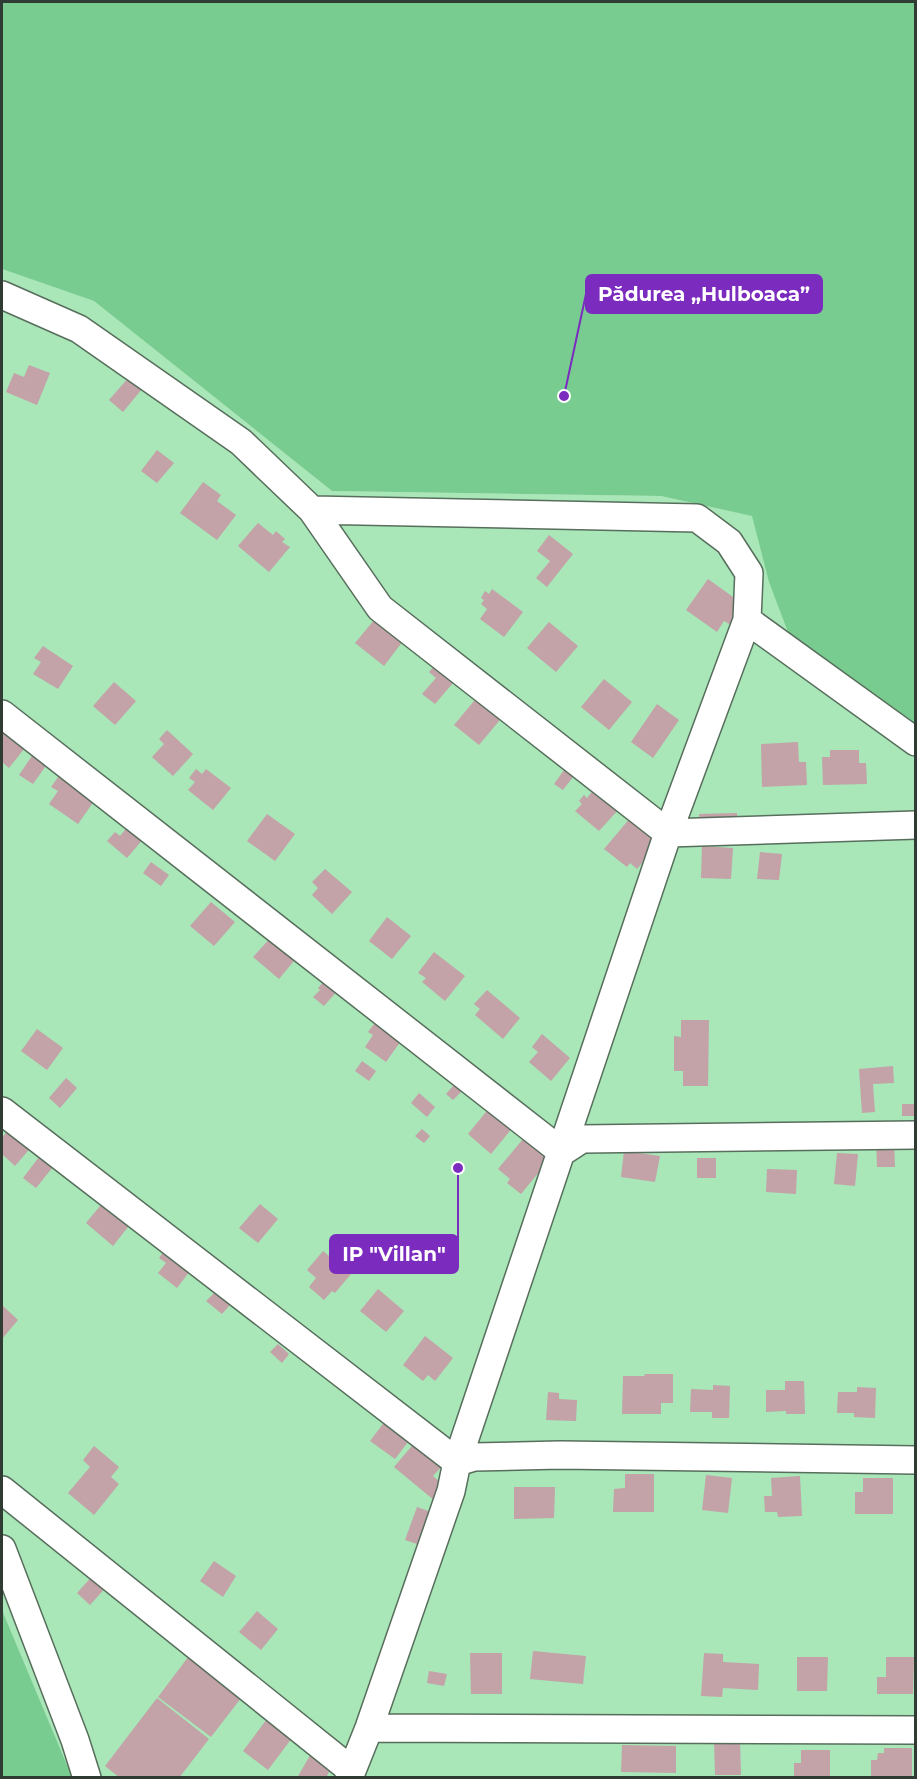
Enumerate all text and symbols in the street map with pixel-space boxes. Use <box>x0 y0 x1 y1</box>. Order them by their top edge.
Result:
callout: Pădurea „Hulboaca” <box>586 275 822 313</box>
text: Pădurea „Hulboaca” <box>598 282 810 306</box>
callout: IP "Villan" <box>330 1235 458 1273</box>
text: IP "Villan" <box>342 1242 446 1266</box>

